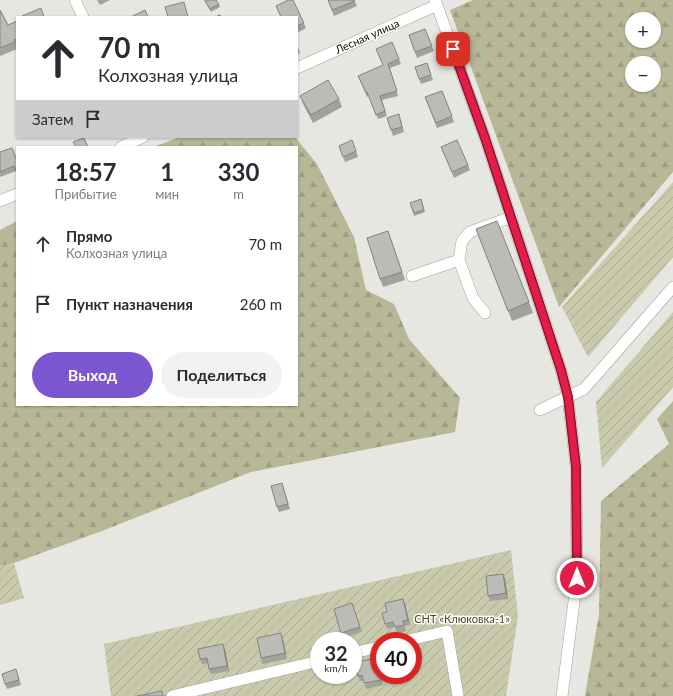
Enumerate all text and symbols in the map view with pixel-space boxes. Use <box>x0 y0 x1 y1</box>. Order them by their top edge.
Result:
map controls <box>625 12 661 92</box>
button: + <box>625 12 661 48</box>
street label: Лесная улица <box>332 16 401 56</box>
text: 70 m <box>98 30 161 64</box>
icon: ahead <box>32 32 84 84</box>
pin <box>436 32 470 66</box>
icon: arrive <box>442 38 464 60</box>
button: − <box>625 56 661 92</box>
text: Колхозная улица <box>98 64 238 86</box>
icon: arrive <box>82 108 104 130</box>
text: Затем <box>32 110 74 128</box>
text: 18:57 <box>55 157 117 186</box>
text: 1 <box>160 157 174 186</box>
text: 330 <box>218 157 259 186</box>
text: Прибытие <box>55 186 117 202</box>
text: мин <box>155 186 179 202</box>
text: m <box>233 186 244 202</box>
text: Прямо <box>66 227 112 245</box>
icon: ahead <box>32 233 54 255</box>
text: 70 m <box>248 235 282 253</box>
text: Колхозная улица <box>66 245 167 261</box>
icon: arrive <box>32 293 54 315</box>
text: Пункт назначения <box>66 295 193 313</box>
text: 260 m <box>240 295 282 313</box>
button: Выход <box>32 352 153 398</box>
button: Поделиться <box>161 352 282 398</box>
position arrow <box>556 557 598 599</box>
park label: СНТ «Клюковка-1» <box>414 612 510 625</box>
speed limit sign: 40 <box>370 632 422 684</box>
text: 32 <box>324 641 348 665</box>
text: km/h <box>324 662 348 674</box>

